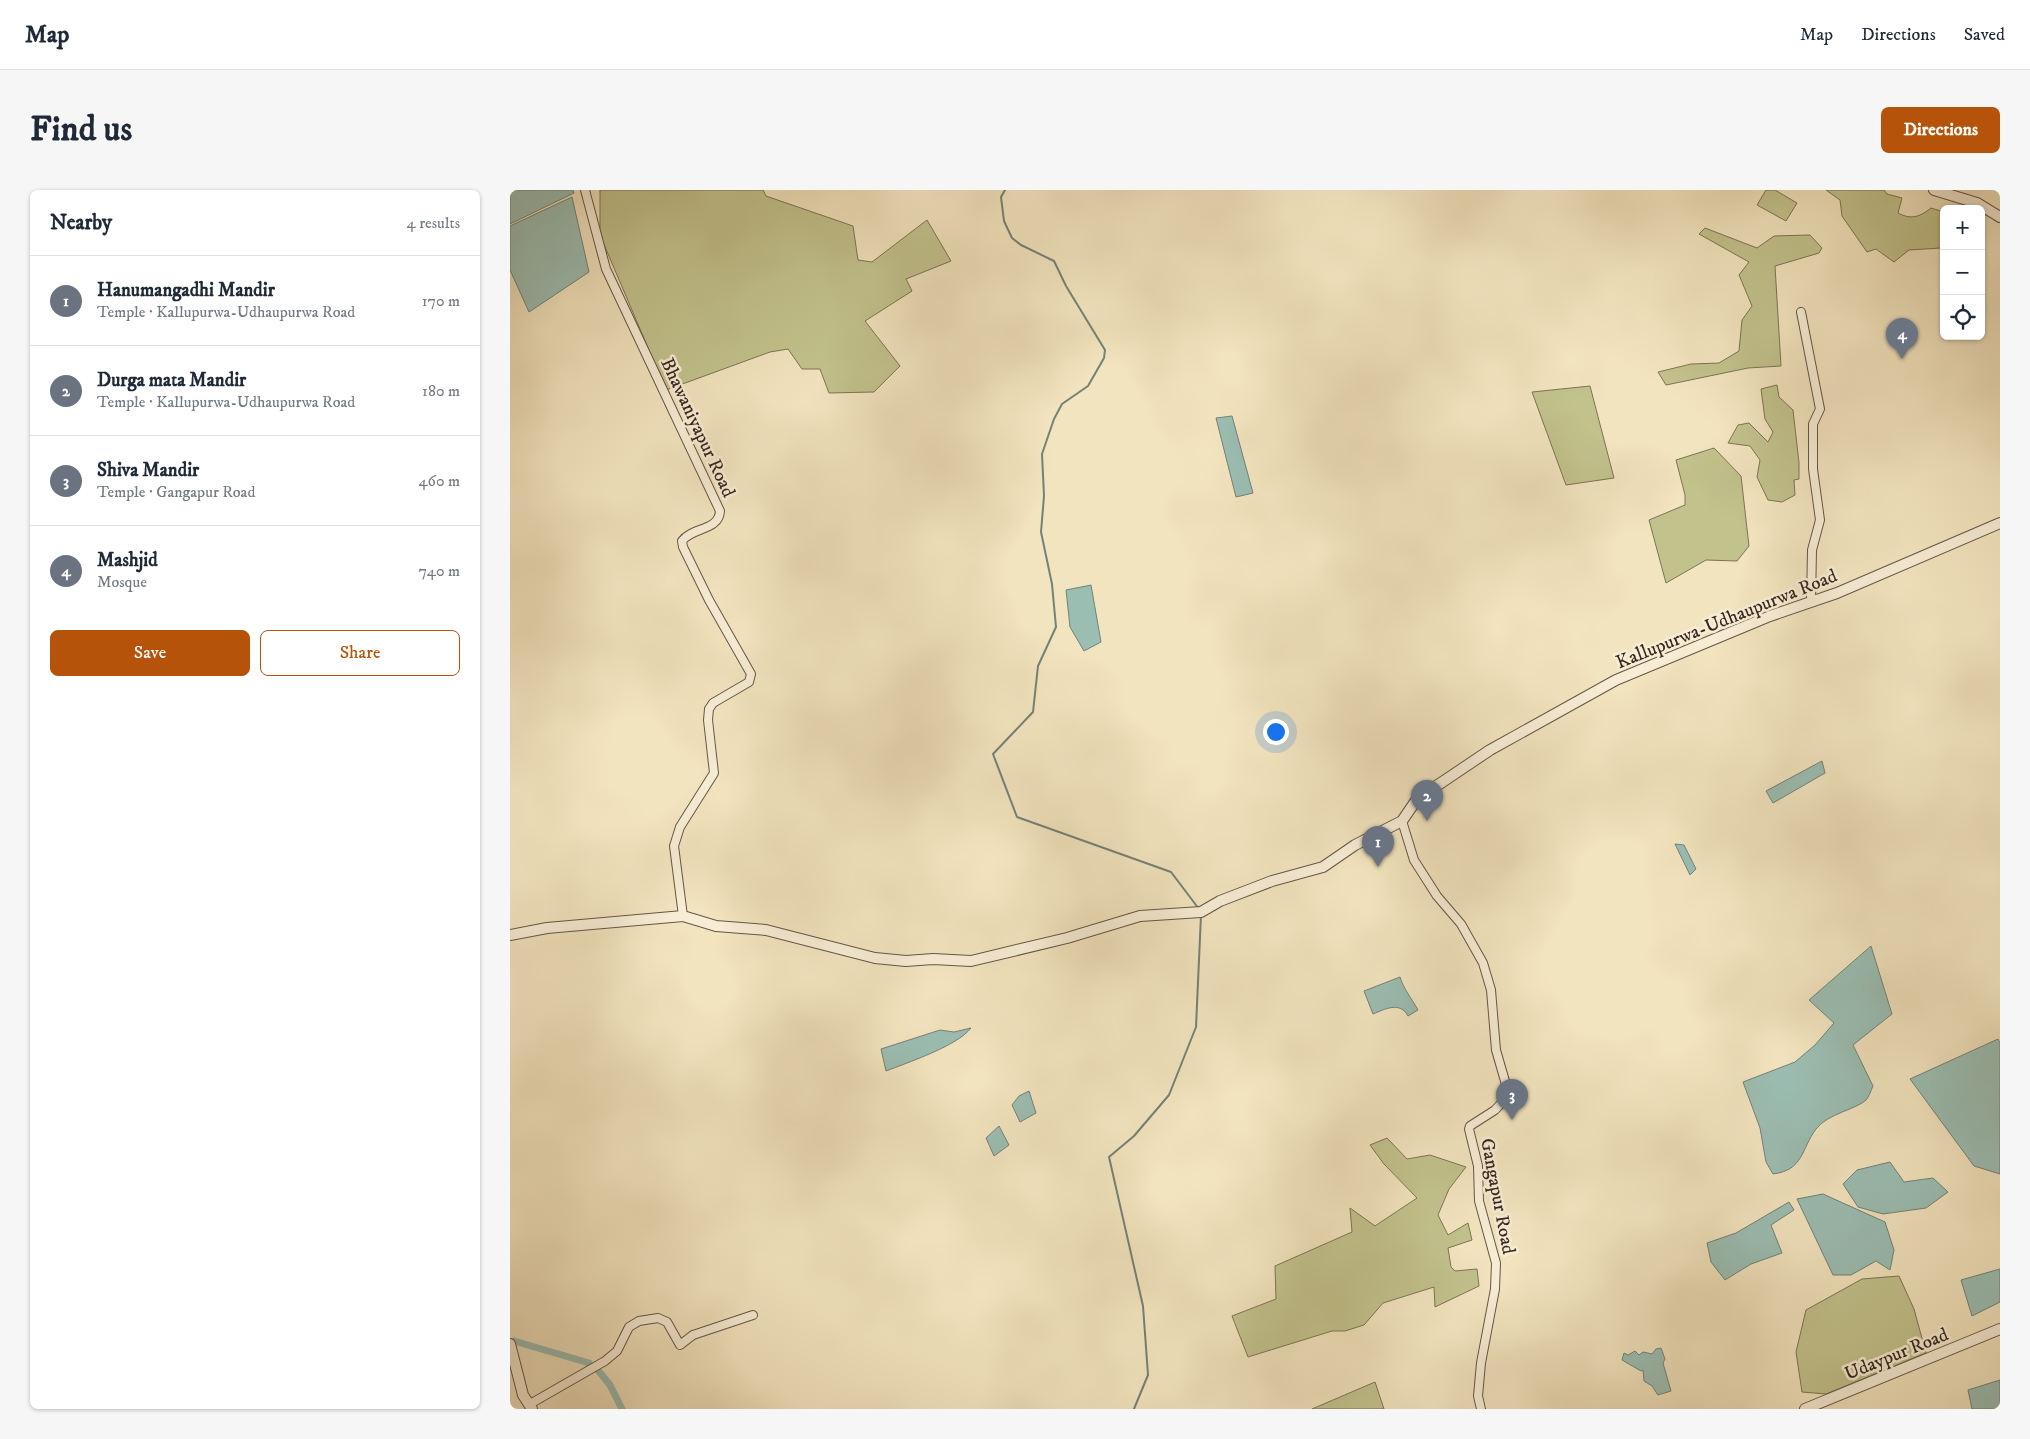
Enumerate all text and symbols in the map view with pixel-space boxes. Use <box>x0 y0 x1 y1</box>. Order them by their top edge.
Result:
text: Map <box>25 20 69 50</box>
text: Map <box>1800 24 1833 46</box>
text: Directions <box>1861 24 1936 46</box>
text: Saved <box>1964 24 2005 46</box>
button: Directions <box>1881 107 2000 153</box>
text: Find us <box>30 108 132 152</box>
map controls <box>1940 205 1985 340</box>
button: + <box>1940 205 1985 250</box>
text: Nearby <box>50 210 112 236</box>
text: 4 results <box>407 213 460 233</box>
button: − <box>1940 250 1985 295</box>
text: Hanumangadhi Mandir <box>97 279 275 302</box>
text: 1 <box>63 291 69 311</box>
text: 170 m <box>422 291 460 311</box>
button: locate <box>1940 295 1985 340</box>
text: Temple · Kallupurwa-Udhaupurwa Road <box>97 302 355 322</box>
pin: 4 <box>1886 318 1918 359</box>
street label: Bhawaniyapur Road <box>655 354 740 501</box>
text: Durga mata Mandir <box>97 369 246 392</box>
text: 2 <box>62 381 70 401</box>
text: 180 m <box>422 381 460 401</box>
text: Temple · Kallupurwa-Udhaupurwa Road <box>97 392 355 412</box>
text: Shiva Mandir <box>97 459 199 482</box>
text: 3 <box>63 471 69 491</box>
text: 460 m <box>418 471 460 491</box>
text: Temple · Gangapur Road <box>97 482 255 502</box>
text: Mashjid <box>97 549 158 572</box>
text: 4 <box>61 561 71 581</box>
text: 740 m <box>419 561 460 581</box>
street label: Kallupurwa-Udhaupurwa Road <box>1613 564 1841 674</box>
text: Mosque <box>97 572 147 592</box>
button: Save <box>50 630 250 676</box>
button: Share <box>260 630 460 676</box>
your location <box>1263 719 1289 745</box>
pin: 2 <box>1411 780 1443 821</box>
pin: 1 <box>1362 826 1394 867</box>
pin: 3 <box>1496 1079 1528 1120</box>
street label: Gangapur Road <box>1475 1136 1520 1257</box>
street label: Udaypur Road <box>1841 1323 1952 1386</box>

